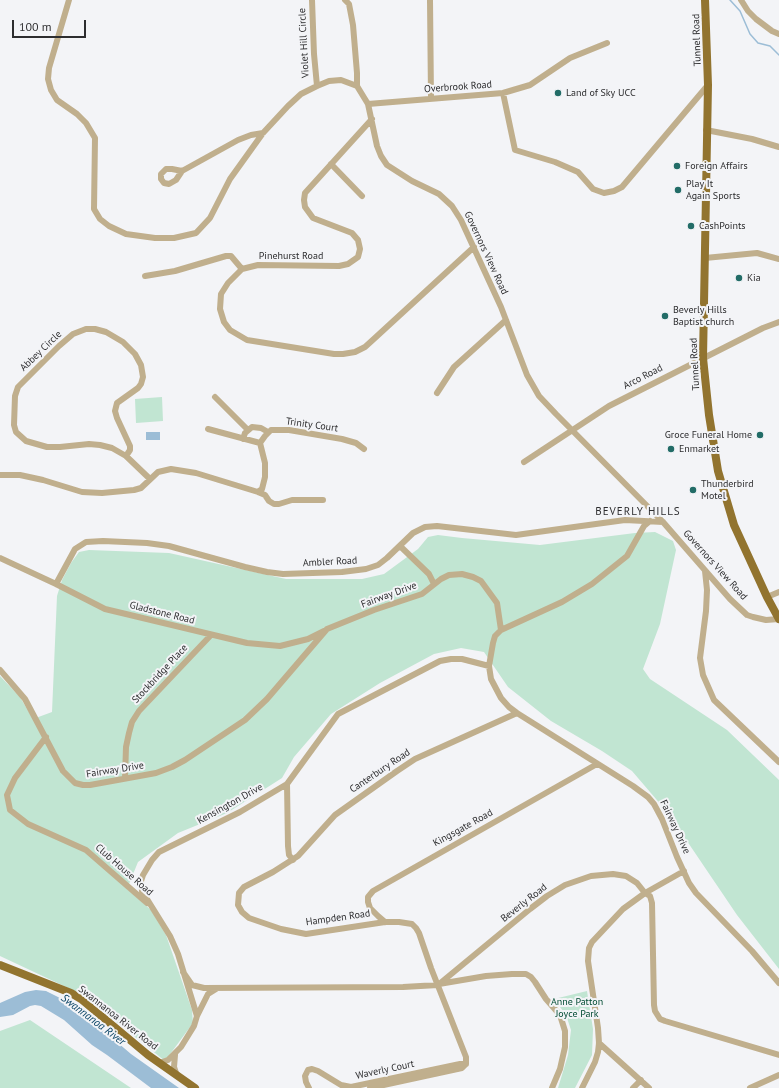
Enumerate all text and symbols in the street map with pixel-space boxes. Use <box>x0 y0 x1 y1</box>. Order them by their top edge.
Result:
street label: Violet Hill Circle <box>296 8 312 78</box>
scale bar <box>14 12 88 38</box>
street label: Tunnel Road <box>690 13 704 67</box>
text: 100 m <box>19 19 52 34</box>
street label: Overbrook Road <box>424 79 492 95</box>
place label: Land of Sky UCC <box>566 87 636 99</box>
marker: Land of Sky UCC <box>553 88 563 98</box>
place label: Foreign Affairs <box>685 160 748 172</box>
marker: Foreign Affairs <box>672 161 682 171</box>
place label: Play It Again Sports <box>686 178 740 202</box>
marker: Play It Again Sports <box>673 185 683 195</box>
street label: Governors View Road <box>462 210 510 296</box>
place label: CashPoints <box>699 220 746 232</box>
marker: CashPoints <box>686 221 696 231</box>
street label: Pinehurst Road <box>259 250 323 262</box>
place label: Kia <box>747 272 761 284</box>
marker: Kia <box>734 273 744 283</box>
place label: Beverly Hills Baptist church <box>673 304 734 328</box>
marker: Beverly Hills Baptist church <box>660 311 670 321</box>
street label: Abbey Circle <box>18 328 64 374</box>
street label: Tunnel Road <box>688 337 702 391</box>
street label: Arco Road <box>621 362 665 392</box>
street label: Trinity Court <box>285 415 339 435</box>
place label: Groce Funeral Home <box>665 429 752 441</box>
marker: Groce Funeral Home <box>755 430 765 440</box>
place label: Enmarket <box>679 443 719 455</box>
marker: Enmarket <box>666 444 676 454</box>
place label: Thunderbird Motel <box>701 478 754 502</box>
marker: Thunderbird Motel <box>688 485 698 495</box>
district label: BEVERLY HILLS <box>595 505 681 519</box>
street label: Governors View Road <box>680 527 750 603</box>
street label: Ambler Road <box>302 555 358 569</box>
street label: Fairway Drive <box>360 579 418 611</box>
street label: Gladstone Road <box>128 599 196 627</box>
street label: Stockbridge Place <box>130 642 190 706</box>
street label: Canterbury Road <box>347 746 413 796</box>
street label: Fairway Drive <box>85 760 145 780</box>
street label: Kensington Drive <box>195 781 265 827</box>
street label: Fairway Drive <box>657 798 693 856</box>
street label: Kingsgate Road <box>431 807 495 849</box>
street label: Club House Road <box>93 842 155 898</box>
street label: Beverly Road <box>499 881 549 925</box>
street label: Hampden Road <box>305 908 371 928</box>
street label: Swannanoa River Road <box>76 983 160 1053</box>
water label: Swannanoa River <box>58 992 128 1048</box>
park label: Anne Patton Joyce Park <box>551 996 603 1020</box>
street label: Waverly Court <box>355 1058 415 1082</box>

